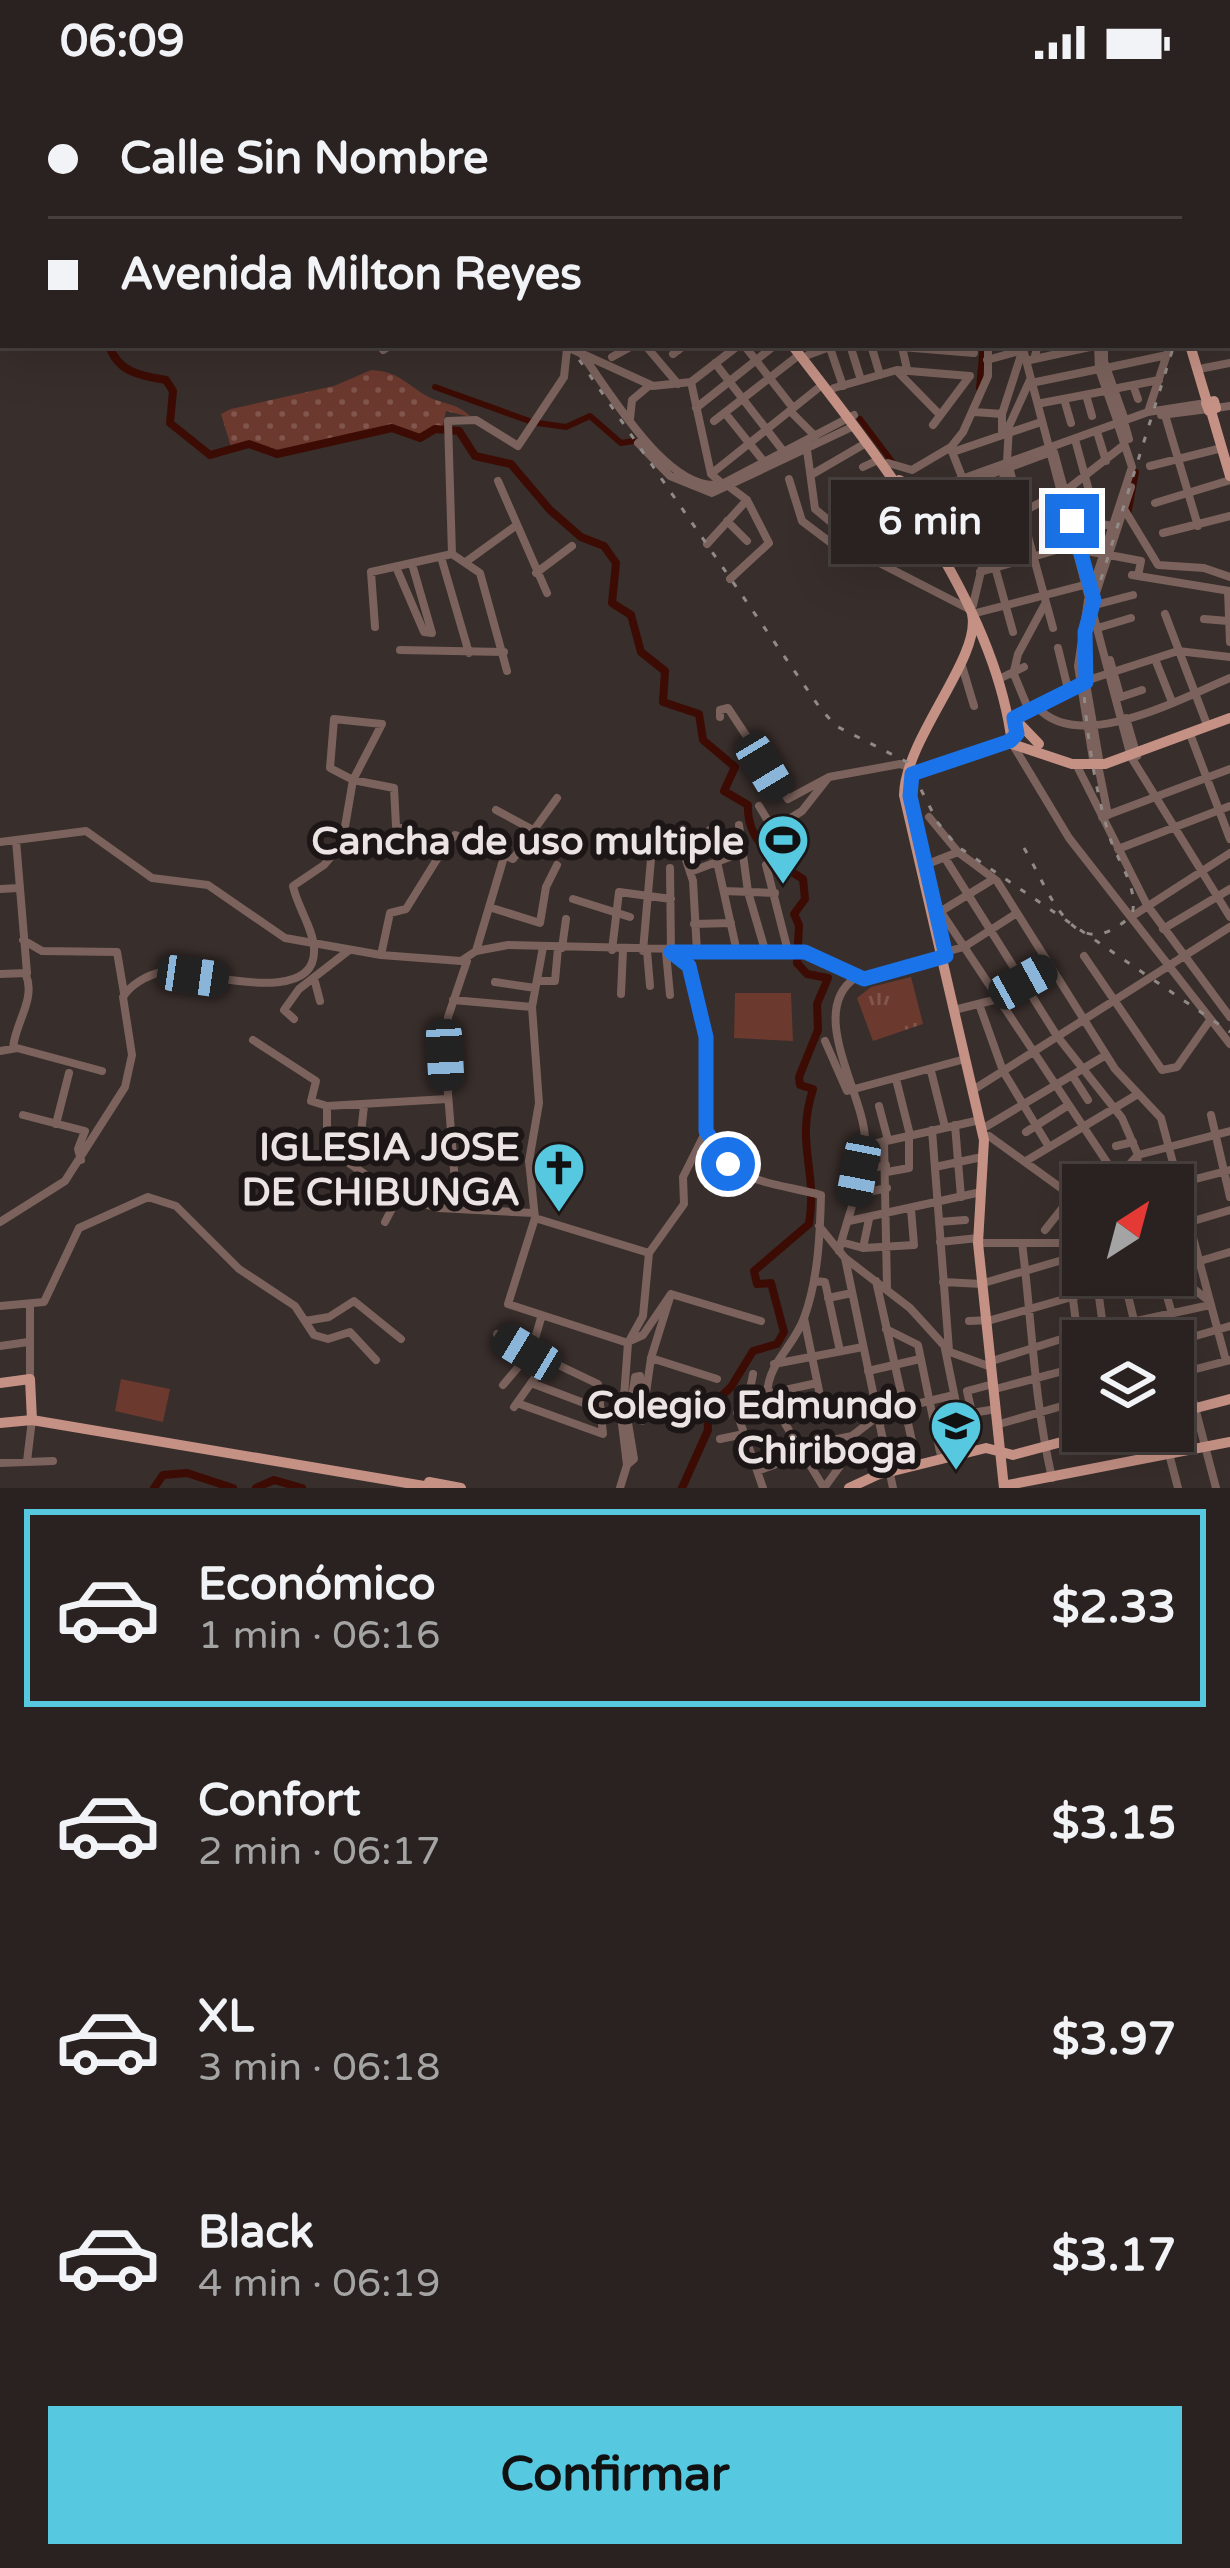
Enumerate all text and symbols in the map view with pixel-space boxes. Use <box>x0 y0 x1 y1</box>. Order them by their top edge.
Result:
text: 06:09 <box>60 15 185 69</box>
text: Calle Sin Nombre <box>120 132 488 186</box>
text: Avenida Milton Reyes <box>120 248 582 302</box>
callout: 6 min <box>832 479 1030 563</box>
route end <box>1045 494 1099 548</box>
text: 6 min <box>878 498 982 545</box>
car <box>730 727 798 807</box>
sports icon: Cancha de uso multiple <box>755 812 811 886</box>
place label: Cancha de uso multiple <box>311 818 744 865</box>
car <box>983 949 1063 1015</box>
car <box>155 953 231 999</box>
car <box>425 1018 465 1092</box>
place label: IGLESIA JOSE DE CHIBUNGA <box>242 1124 520 1216</box>
car <box>834 1132 884 1210</box>
route start <box>701 1137 755 1191</box>
church icon: IGLESIA JOSE DE CHIBUNGA <box>531 1140 587 1214</box>
north arrow <box>1062 1164 1194 1296</box>
map controls <box>1062 1164 1194 1452</box>
car <box>487 1318 567 1386</box>
button: layers <box>1062 1320 1194 1452</box>
place label: Colegio Edmundo Chiriboga <box>586 1382 917 1474</box>
school or university icon: Colegio Edmundo Chiriboga <box>928 1398 984 1472</box>
icon: car <box>54 1554 162 1662</box>
text: Económico <box>198 1558 436 1612</box>
text: $2.33 <box>1052 1581 1176 1635</box>
text: 1 min · 06:16 <box>198 1612 440 1659</box>
icon: car <box>54 1770 162 1878</box>
text: Confort <box>198 1774 360 1828</box>
text: $3.15 <box>1052 1797 1176 1851</box>
text: 2 min · 06:17 <box>198 1828 440 1875</box>
icon: car <box>54 1986 162 2094</box>
text: XL <box>198 1990 254 2044</box>
text: $3.97 <box>1052 2013 1176 2067</box>
text: 3 min · 06:18 <box>198 2044 440 2091</box>
icon: car <box>54 2202 162 2310</box>
text: Black <box>198 2206 314 2260</box>
text: $3.17 <box>1052 2229 1176 2283</box>
text: 4 min · 06:19 <box>198 2260 440 2307</box>
button: Confirmar <box>48 2406 1182 2544</box>

